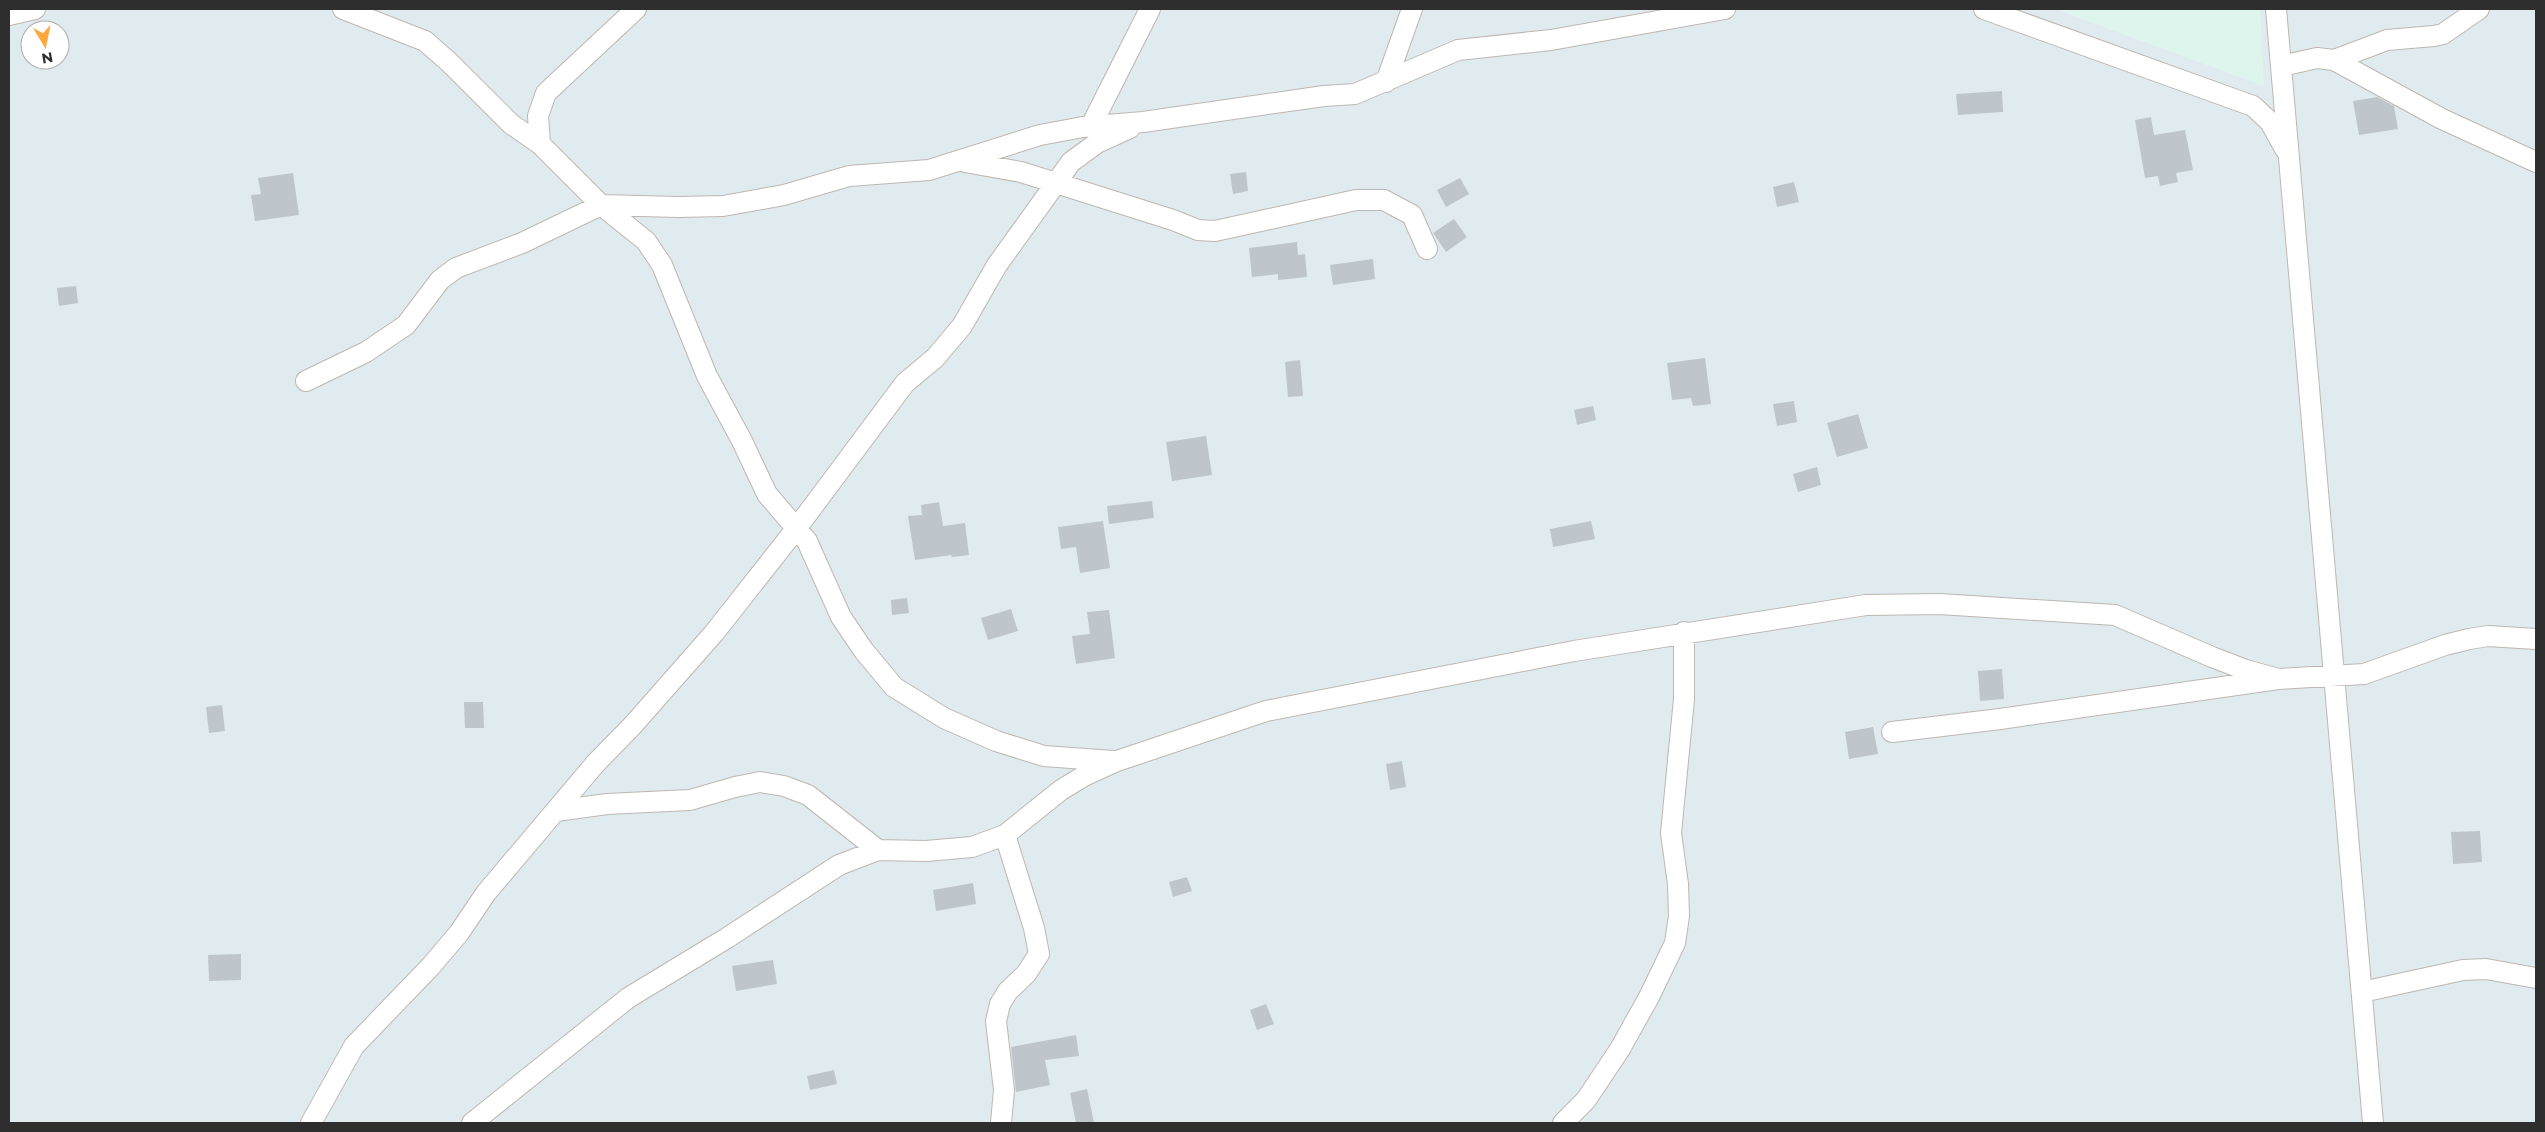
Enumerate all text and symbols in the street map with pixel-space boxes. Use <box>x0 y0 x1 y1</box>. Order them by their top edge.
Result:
north arrow <box>20 20 70 70</box>
text: N <box>40 48 54 68</box>

